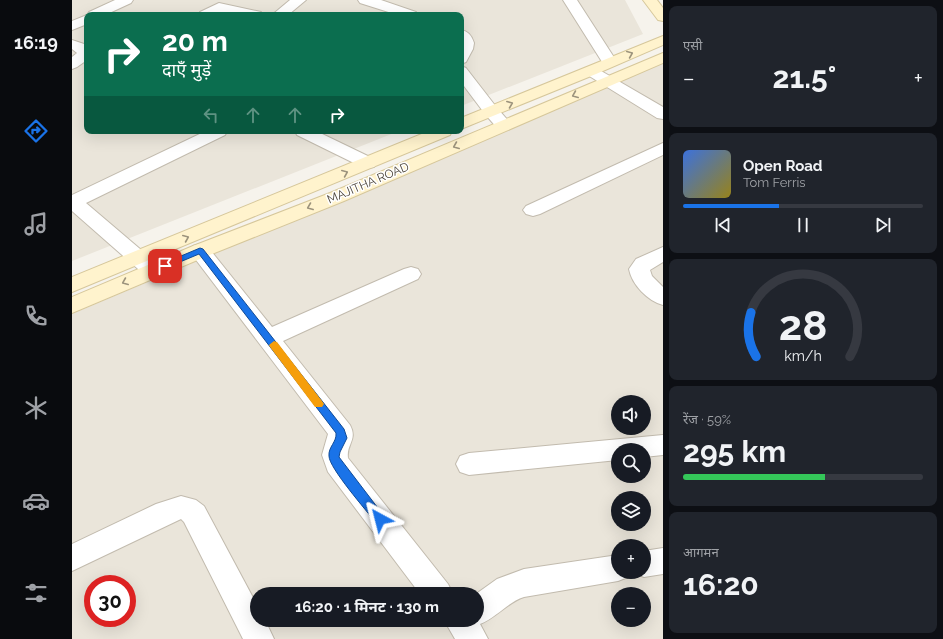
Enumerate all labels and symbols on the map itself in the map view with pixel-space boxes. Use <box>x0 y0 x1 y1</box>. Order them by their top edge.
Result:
one-way arrow <box>626 50 633 58</box>
one-way arrow <box>572 90 579 98</box>
one-way arrow <box>506 100 513 108</box>
one-way arrow <box>452 141 460 149</box>
street label: MAJITHA ROAD <box>325 159 411 207</box>
one-way arrow <box>340 170 348 178</box>
one-way arrow <box>307 202 315 210</box>
one-way arrow <box>182 235 189 243</box>
pin <box>148 249 182 283</box>
one-way arrow <box>121 278 128 286</box>
position arrow <box>359 498 401 540</box>
speed limit sign: 30 <box>84 575 136 627</box>

